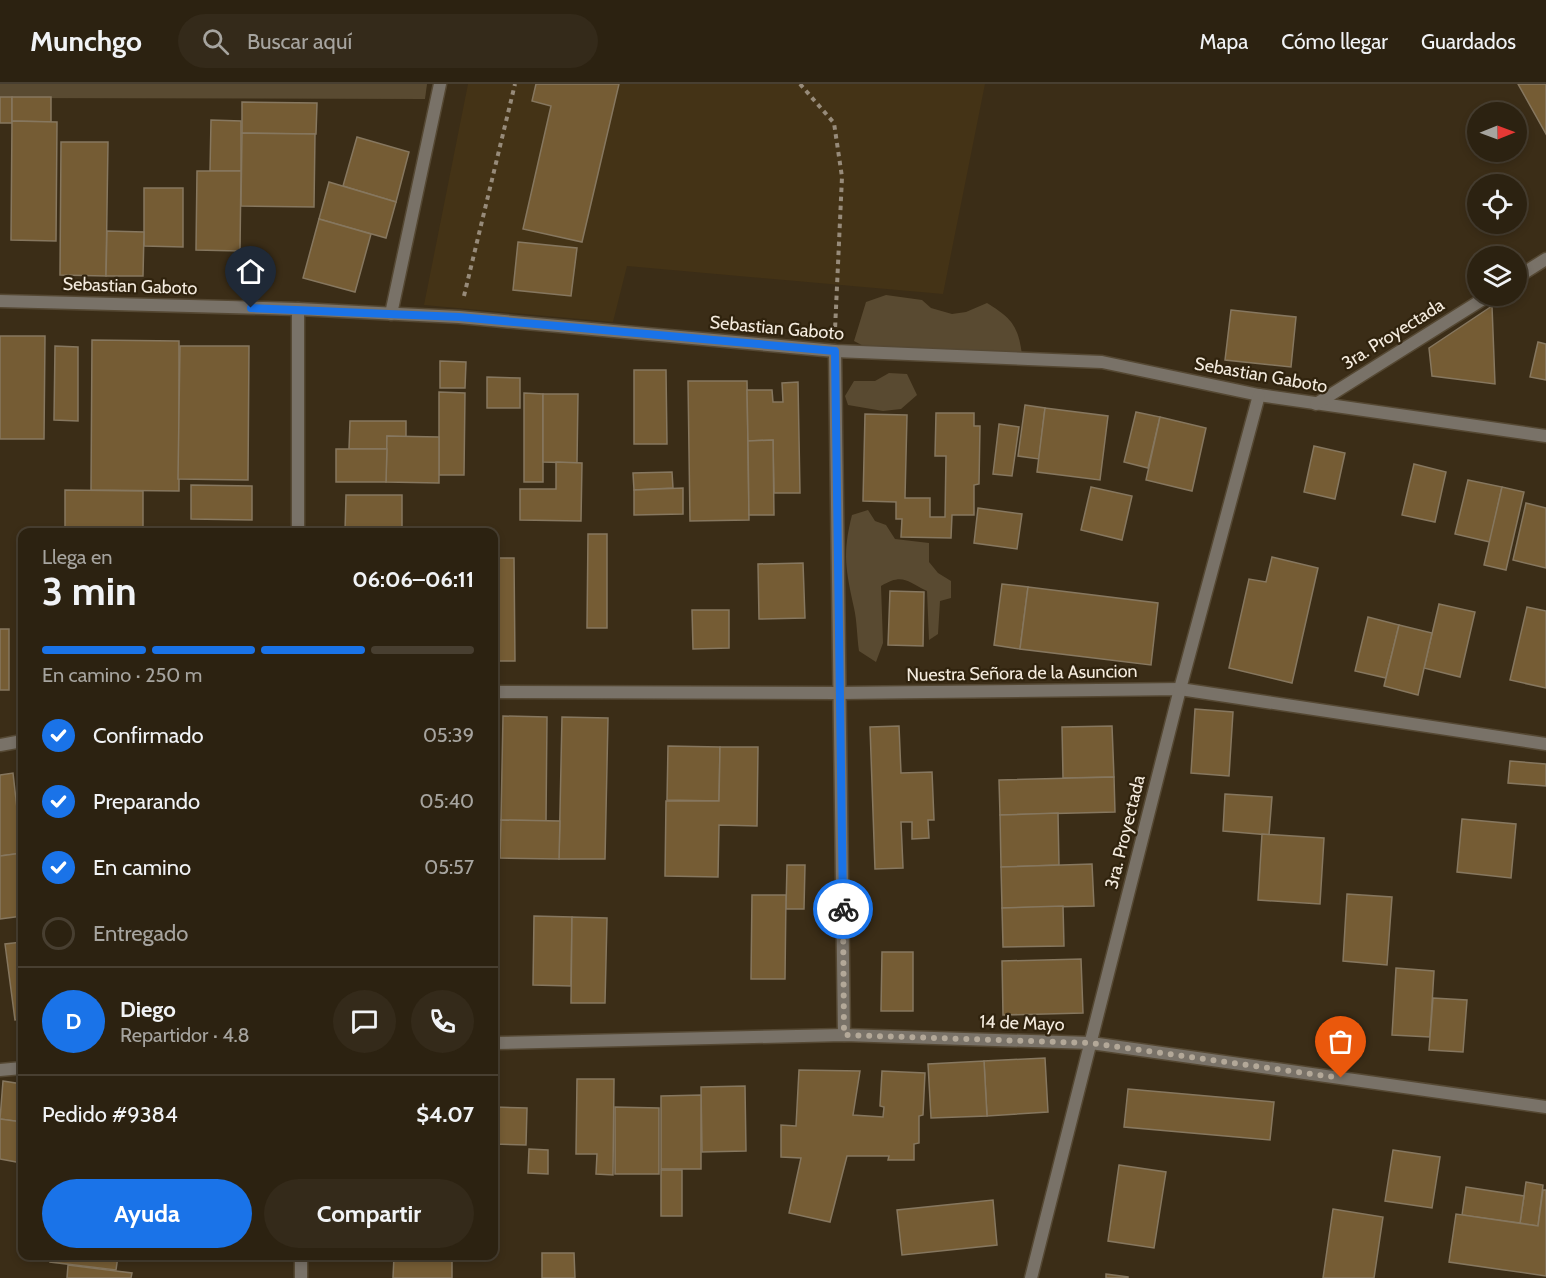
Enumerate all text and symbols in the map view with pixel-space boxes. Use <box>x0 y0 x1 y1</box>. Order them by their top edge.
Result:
search box <box>178 14 598 68</box>
text: Munchgo <box>30 24 142 58</box>
icon: search <box>199 25 232 58</box>
text: Buscar aquí <box>247 28 352 55</box>
text: Mapa <box>1200 29 1248 54</box>
text: Cómo llegar <box>1281 29 1388 54</box>
text: Guardados <box>1421 29 1516 54</box>
north arrow <box>1467 102 1527 162</box>
map controls <box>1467 102 1527 306</box>
button: locate <box>1467 174 1527 234</box>
pin <box>225 246 276 308</box>
button: layers <box>1467 246 1527 306</box>
icon: home <box>234 255 267 288</box>
street label: Sebastian Gaboto <box>62 273 198 299</box>
street label: 3ra. Proyectada <box>1338 294 1449 374</box>
street label: Sebastian Gaboto <box>709 311 845 345</box>
street label: Sebastian Gaboto <box>1193 352 1329 398</box>
text: Llega en <box>42 545 112 569</box>
text: 06:06–06:11 <box>352 566 474 593</box>
text: 3 min <box>42 567 137 615</box>
street label: Nuestra Señora de la Asuncion <box>906 660 1138 686</box>
text: En camino · 250 m <box>42 663 202 687</box>
icon: check <box>42 719 75 752</box>
text: Confirmado <box>93 722 204 749</box>
text: 05:39 <box>423 723 474 747</box>
street label: 3ra. Proyectada <box>1100 772 1150 891</box>
icon: check <box>42 785 75 818</box>
text: Preparando <box>93 788 200 815</box>
text: 05:40 <box>420 789 474 813</box>
icon: check <box>42 851 75 884</box>
text: En camino <box>93 854 191 881</box>
text: 05:57 <box>424 855 474 879</box>
courier <box>813 879 873 939</box>
icon: bike <box>827 893 860 926</box>
text: Entregado <box>93 920 188 947</box>
button: chat <box>333 990 396 1053</box>
button: phone <box>411 990 474 1053</box>
text: Diego <box>120 996 176 1023</box>
text: D <box>66 1008 81 1035</box>
street label: 14 de Mayo <box>979 1011 1065 1035</box>
pin <box>1315 1016 1366 1078</box>
text: Repartidor · 4.8 <box>120 1023 250 1047</box>
icon: bag <box>1324 1025 1357 1058</box>
text: Pedido #9384 <box>42 1101 178 1128</box>
text: $4.07 <box>416 1101 474 1128</box>
button: Ayuda <box>42 1179 252 1248</box>
button: Compartir <box>264 1179 474 1248</box>

